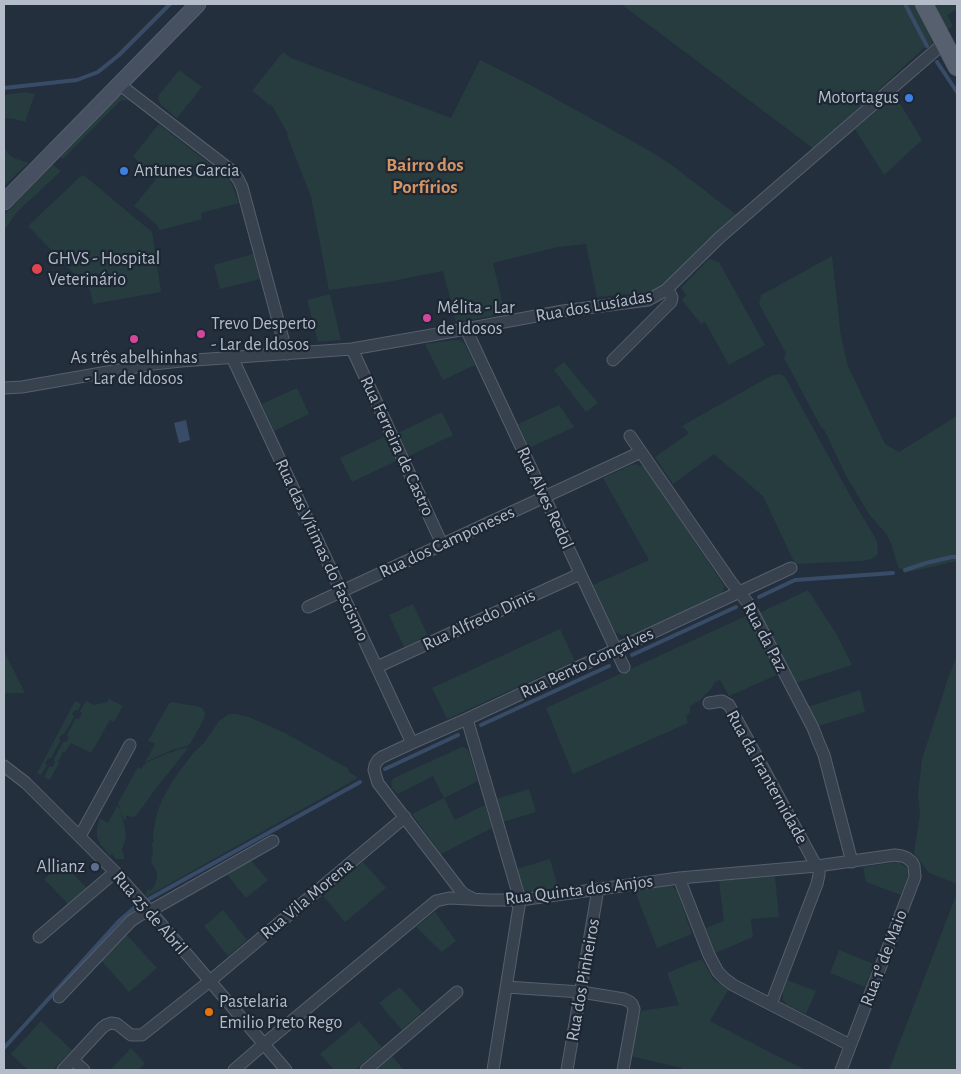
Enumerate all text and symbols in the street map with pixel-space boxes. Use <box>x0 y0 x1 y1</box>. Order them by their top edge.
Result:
place label: Motortagus <box>818 87 899 109</box>
marker: Motortagus <box>903 92 915 104</box>
district label: Bairro dos Porfírios <box>386 154 464 198</box>
place label: Antunes Garcia <box>134 160 240 182</box>
marker: Antunes Garcia <box>118 165 130 177</box>
place label: GHVS - Hospital Veterinário <box>48 248 160 290</box>
marker: GHVS - Hospital Veterinário <box>30 262 44 276</box>
street label: Rua dos Lusíadas <box>534 285 654 327</box>
place label: Mélita - Lar de Idosos <box>437 297 515 340</box>
marker: Mélita - Lar de Idosos <box>421 312 433 324</box>
place label: Trevo Desperto - Lar de Idosos <box>211 313 316 356</box>
marker: Trevo Desperto - Lar de Idosos <box>195 328 207 340</box>
marker: As três abelhinhas - Lar de Idosos <box>128 333 140 345</box>
place label: As três abelhinhas - Lar de Idosos <box>70 347 198 389</box>
street label: Rua Ferreira de Castro <box>355 373 439 519</box>
street label: Rua Alves Redol <box>512 443 578 553</box>
street label: Rua das Vítimas do Fascismo <box>270 455 374 645</box>
street label: Rua dos Camponeses <box>376 501 518 583</box>
street label: Rua Alfredo Dinis <box>419 584 539 656</box>
street label: Rua da Paz <box>738 599 792 675</box>
street label: Rua Bento Gonçalves <box>517 623 657 703</box>
street label: Rua da Franternidade <box>721 706 813 848</box>
street label: Rua Vila Morena <box>256 854 358 944</box>
place label: Allianz <box>37 856 85 878</box>
marker: Allianz <box>89 861 101 873</box>
street label: Rua 25 de Abril <box>108 867 192 959</box>
street label: Rua Quinta dos Anjos <box>504 870 654 910</box>
street label: Rua 1º de Maio <box>856 907 912 1009</box>
street label: Rua dos Pinheiros <box>562 917 604 1043</box>
place label: Pastelaria Emilio Preto Rego <box>219 991 342 1034</box>
marker: Pastelaria Emilio Preto Rego <box>203 1006 215 1018</box>

